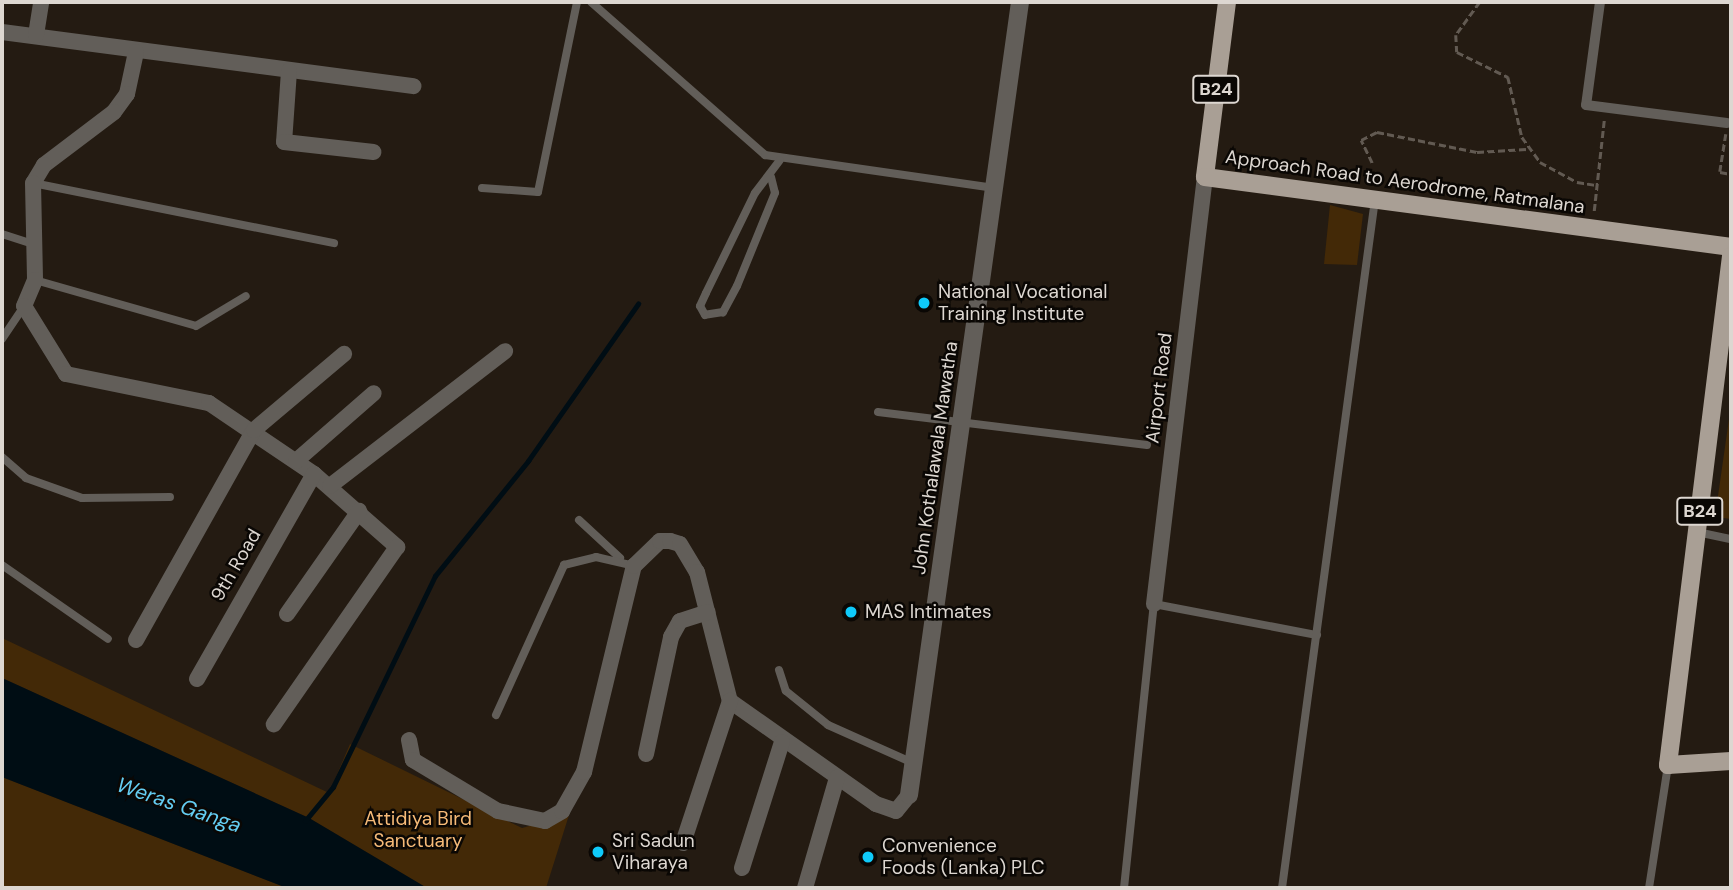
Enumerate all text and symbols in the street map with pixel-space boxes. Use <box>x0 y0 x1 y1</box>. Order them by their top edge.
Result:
road number: B24 <box>1192 74 1240 104</box>
street label: Approach Road to Aerodrome, Ratmalana <box>1224 145 1586 219</box>
place label: National Vocational Training Institute <box>938 281 1107 325</box>
marker: National Vocational Training Institute <box>916 295 932 311</box>
street label: Airport Road <box>1141 331 1177 445</box>
street label: John Kothalawala Mawatha <box>907 340 963 576</box>
road number: B24 <box>1676 496 1724 526</box>
street label: 9th Road <box>206 525 266 605</box>
place label: MAS Intimates <box>865 601 992 623</box>
marker: MAS Intimates <box>843 604 859 620</box>
water label: Weras Ganga <box>113 772 245 838</box>
park label: Attidiya Bird Sanctuary <box>364 808 472 852</box>
place label: Sri Sadun Viharaya <box>612 830 695 874</box>
place label: Convenience Foods (Lanka) PLC <box>882 835 1045 879</box>
marker: Sri Sadun Viharaya <box>590 844 606 860</box>
marker: Convenience Foods (Lanka) PLC <box>860 849 876 865</box>

